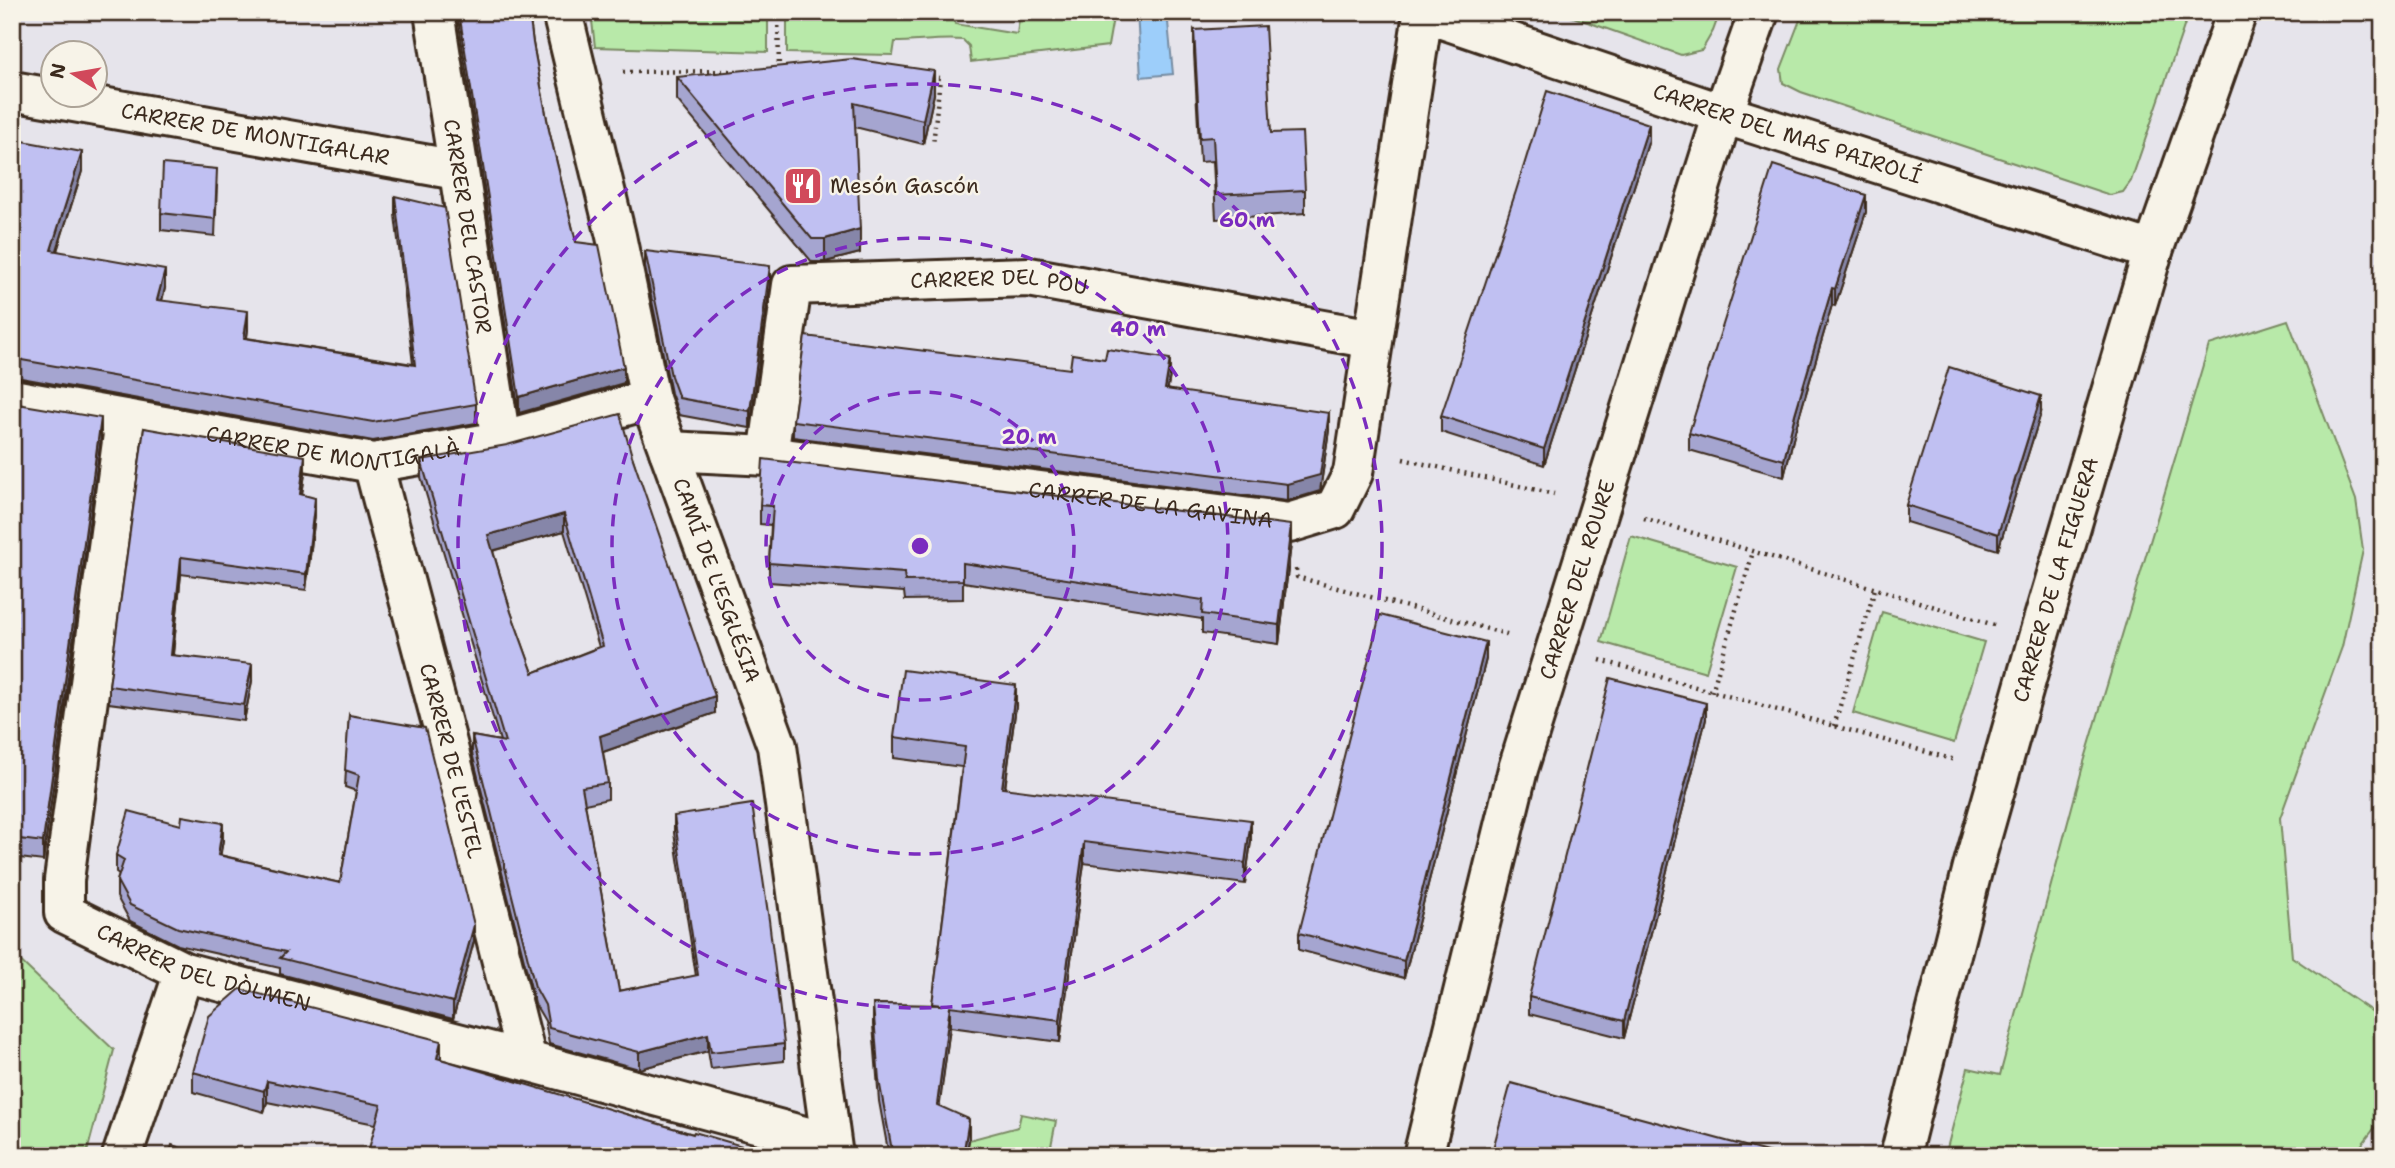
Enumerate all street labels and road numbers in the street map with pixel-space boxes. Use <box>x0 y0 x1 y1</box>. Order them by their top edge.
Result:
street label: CARRER DEL MAS PAIROLÍ <box>1649 77 1925 190</box>
street label: CARRER DE MONTIGALAR <box>119 97 392 172</box>
street label: CARRER DEL CASTOR <box>437 117 498 336</box>
street label: CARRER DEL POU <box>910 263 1090 301</box>
street label: CARRER DE MONTIGALÀ <box>204 420 462 478</box>
street label: CARRER DE LA FIGUERA <box>2006 454 2105 706</box>
street label: CAMÍ DE L'ESGLÉSIA <box>666 474 767 687</box>
street label: CARRER DE LA GAVINA <box>1027 476 1274 535</box>
street label: CARRER DEL ROURE <box>1533 476 1622 683</box>
street label: CARRER DE L'ESTEL <box>413 660 490 862</box>
street label: CARRER DEL DÒLMEN <box>92 917 314 1018</box>

